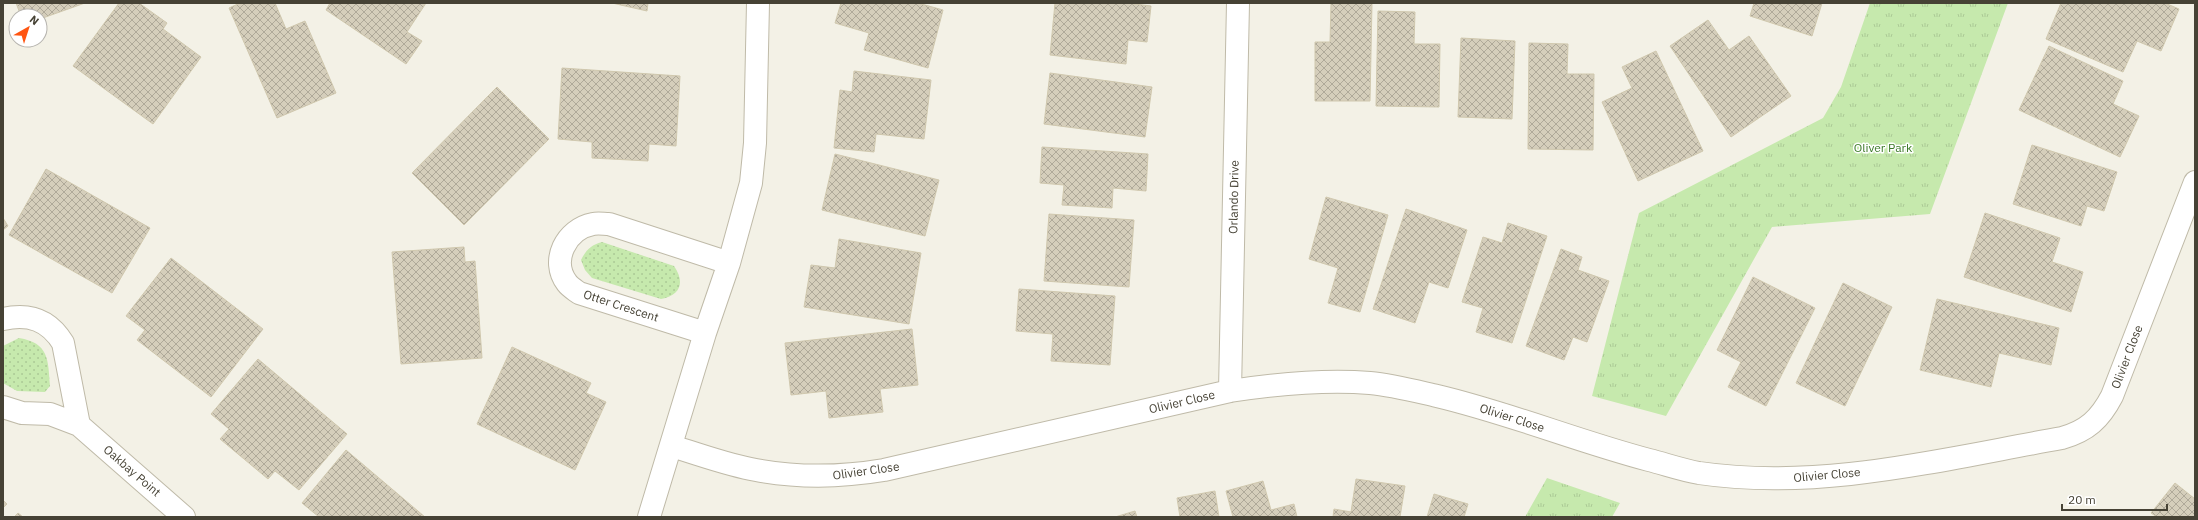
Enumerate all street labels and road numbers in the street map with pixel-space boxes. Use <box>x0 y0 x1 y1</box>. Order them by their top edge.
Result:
street label: Orlando Drive <box>1225 160 1242 234</box>
street label: Otter Crescent <box>582 286 661 325</box>
street label: Olivier Close <box>2107 322 2146 391</box>
street label: Olivier Close <box>1147 387 1217 416</box>
street label: Olivier Close <box>1478 400 1547 435</box>
street label: Oakbay Point <box>101 442 164 500</box>
street label: Olivier Close <box>832 458 901 483</box>
street label: Olivier Close <box>1793 464 1862 485</box>

